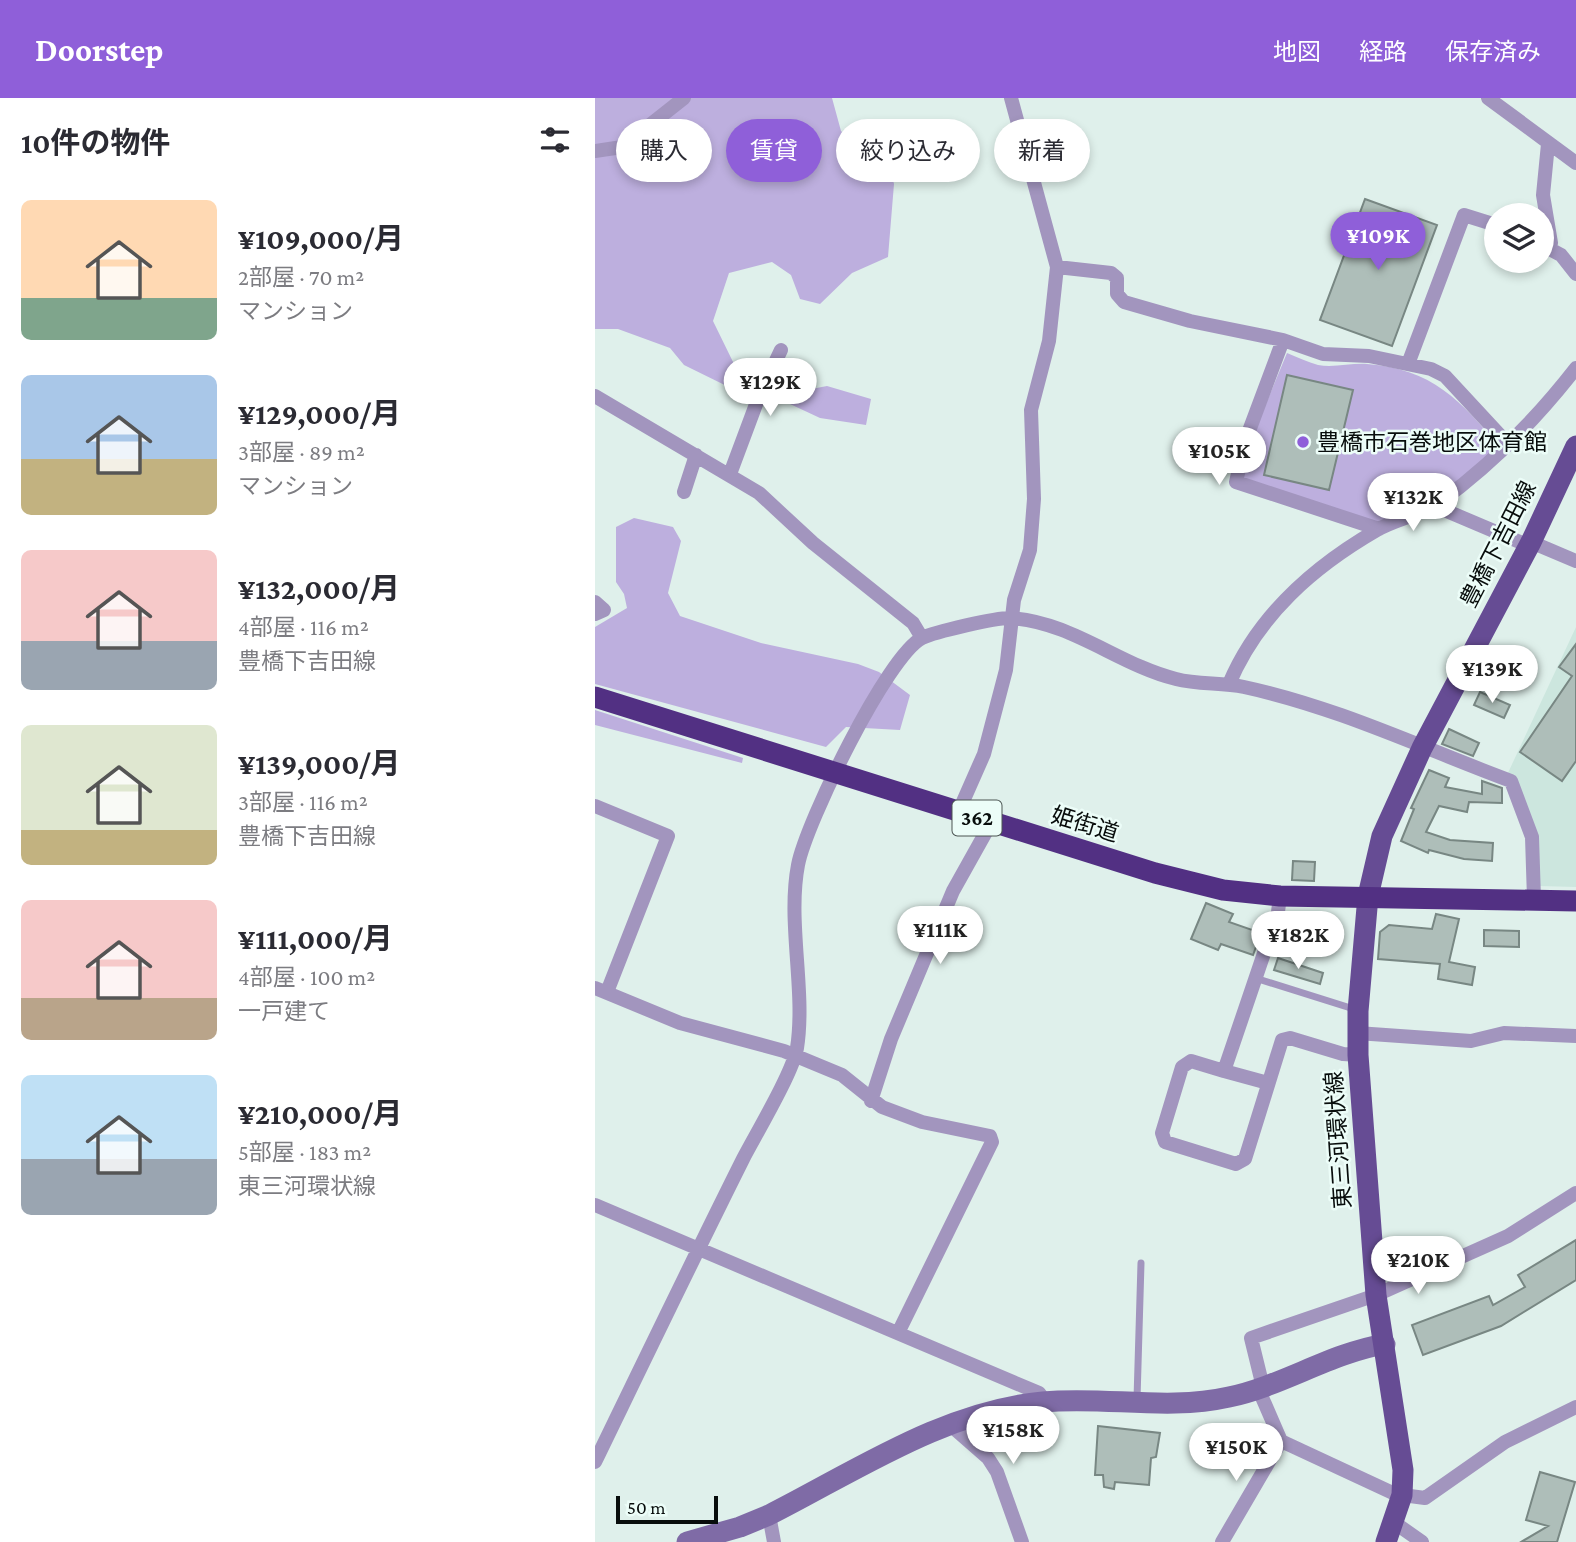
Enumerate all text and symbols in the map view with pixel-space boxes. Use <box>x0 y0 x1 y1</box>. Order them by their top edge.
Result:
text: Doorstep <box>35 31 163 68</box>
text: 地図 <box>1273 38 1321 65</box>
text: 経路 <box>1359 38 1407 65</box>
text: 保存済み <box>1445 38 1541 65</box>
chip: 購入 <box>616 119 712 182</box>
chip: 賃貸 <box>726 119 822 182</box>
chip: 絞り込み <box>836 119 980 182</box>
chip: 新着 <box>994 119 1090 182</box>
icon: filters <box>536 121 574 159</box>
text: 10件の物件 <box>21 126 170 159</box>
map controls <box>1484 203 1554 273</box>
button: layers <box>1484 203 1554 273</box>
pin: ¥109K <box>1329 212 1427 272</box>
text: ¥109,000/月 <box>238 222 404 255</box>
text: ¥109K <box>1347 222 1409 248</box>
icon: home <box>77 228 161 312</box>
text: 2部屋 · 70 m² <box>238 264 364 290</box>
text: マンション <box>238 298 353 324</box>
pin: ¥129K <box>721 358 819 418</box>
text: ¥129K <box>740 368 800 394</box>
text: ¥129,000/月 <box>238 397 401 430</box>
icon: home <box>77 403 161 487</box>
pin: ¥105K <box>1170 428 1268 487</box>
place label: 豊橋市石巻地区体育館 <box>1317 429 1547 455</box>
marker: 豊橋市石巻地区体育館 <box>1295 434 1311 450</box>
text: ¥105K <box>1188 437 1250 463</box>
text: 3部屋 · 89 m² <box>238 439 365 465</box>
text: マンション <box>238 473 353 499</box>
pin: ¥132K <box>1364 474 1462 533</box>
street label: 豊橋下吉田線 <box>1455 477 1541 611</box>
text: ¥132K <box>1383 483 1443 509</box>
text: ¥132,000/月 <box>238 572 400 605</box>
icon: home <box>77 578 161 662</box>
text: 4部屋 · 116 m² <box>238 614 369 640</box>
pin: ¥139K <box>1443 646 1541 705</box>
text: 豊橋下吉田線 <box>238 648 376 674</box>
text: ¥139K <box>1462 655 1522 681</box>
text: ¥139,000/月 <box>238 747 401 780</box>
icon: home <box>77 753 161 837</box>
text: 3部屋 · 116 m² <box>238 789 368 815</box>
road number: 362 <box>953 800 1001 836</box>
street label: 姫街道 <box>1048 801 1122 847</box>
text: 豊橋下吉田線 <box>238 823 376 849</box>
pin: ¥111K <box>891 906 989 966</box>
pin: ¥182K <box>1249 912 1347 971</box>
text: ¥111K <box>913 916 967 942</box>
text: ¥182K <box>1267 921 1329 947</box>
text: ¥111,000/月 <box>238 922 393 955</box>
icon: home <box>77 928 161 1012</box>
text: 4部屋 · 100 m² <box>238 964 375 990</box>
text: 一戸建て <box>238 998 330 1024</box>
street label: 東三河環状線 <box>1320 1070 1356 1210</box>
text: ¥210,000/月 <box>238 1097 403 1130</box>
icon: home <box>77 1103 161 1187</box>
text: 5部屋 · 183 m² <box>238 1139 371 1165</box>
text: 東三河環状線 <box>238 1173 376 1199</box>
pin: ¥210K <box>1369 1236 1467 1296</box>
text: ¥210K <box>1387 1246 1449 1272</box>
pin: ¥158K <box>964 1406 1062 1466</box>
text: ¥158K <box>982 1416 1044 1442</box>
pin: ¥150K <box>1187 1424 1285 1483</box>
text: ¥150K <box>1205 1433 1267 1459</box>
scale bar <box>616 1493 717 1525</box>
text: 50 m <box>627 1497 666 1518</box>

